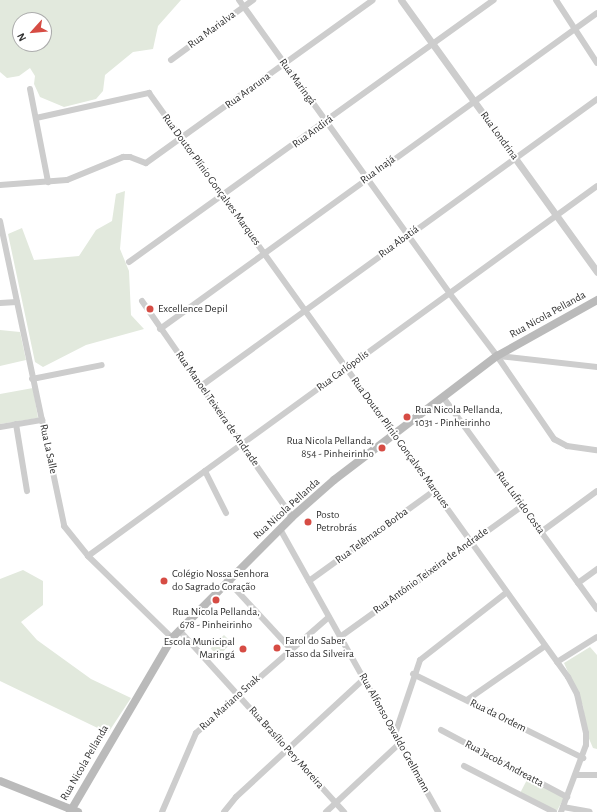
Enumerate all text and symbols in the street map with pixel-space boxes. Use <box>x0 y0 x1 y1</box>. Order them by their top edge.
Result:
street label: Rua Marialva <box>186 8 238 52</box>
north arrow <box>12 12 52 52</box>
text: N <box>15 31 28 43</box>
street label: Rua Maringá <box>276 56 318 108</box>
street label: Rua Araruna <box>223 70 273 112</box>
street label: Rua Londrina <box>477 109 521 163</box>
street label: Rua Doutor Plínio Gonçalves Marques <box>159 112 263 248</box>
street label: Rua Andirá <box>290 113 336 151</box>
street label: Rua Inajá <box>358 153 398 187</box>
street label: Rua Abatiá <box>376 223 422 261</box>
street label: Rua Nicola Pellanda <box>508 289 588 341</box>
place label: Excellence Depil <box>158 302 228 316</box>
marker: Excellence Depil <box>145 304 155 314</box>
street label: Rua Carlópolis <box>314 348 372 394</box>
street label: Rua Manoel Teixeira de Andrade <box>172 349 262 469</box>
street label: Rua Doutor Plínio Gonçalves Marques <box>348 375 452 511</box>
place label: Rua Nicola Pellanda, 1031 - Pinheirinho <box>415 404 503 430</box>
marker: Rua Nicola Pellanda, 1031 - Pinheirinho <box>402 412 412 422</box>
street label: Rua La Salle <box>36 423 60 475</box>
place label: Rua Nicola Pellanda, 854 - Pinheirinho <box>286 435 374 461</box>
marker: Rua Nicola Pellanda, 854 - Pinheirinho <box>377 443 387 453</box>
street label: Rua Lufrido Costa <box>493 469 547 537</box>
street label: Rua Nicola Pellanda <box>251 476 323 542</box>
street label: Rua Telêmaco Borba <box>333 505 411 567</box>
place label: Posto Petrobrás <box>316 509 357 535</box>
marker: Posto Petrobrás <box>303 517 313 527</box>
street label: Rua Antônio Teixeira de Andrade <box>371 525 491 617</box>
place label: Colégio Nossa Senhora do Sagrado Coração <box>172 568 269 594</box>
marker: Colégio Nossa Senhora do Sagrado Coração <box>159 576 169 586</box>
marker: Rua Nicola Pellanda, 678 - Pinheirinho <box>211 595 221 605</box>
place label: Rua Nicola Pellanda, 678 - Pinheirinho <box>172 606 260 632</box>
place label: Farol do Saber Tasso da Silveira <box>285 635 354 661</box>
place label: Escola Municipal Maringá <box>164 636 235 662</box>
marker: Farol do Saber Tasso da Silveira <box>272 643 282 653</box>
marker: Escola Municipal Maringá <box>238 644 248 654</box>
street label: Rua Alfonso Osvaldo Grellmann <box>356 671 432 795</box>
street label: Rua Mariano Snak <box>197 672 263 734</box>
street label: Rua da Ordem <box>468 697 528 735</box>
street label: Rua Brasílio Pery Moreira <box>246 704 326 792</box>
street label: Rua Nicola Pellanda <box>58 723 112 803</box>
street label: Rua Jacob Andreatta <box>462 738 546 790</box>

